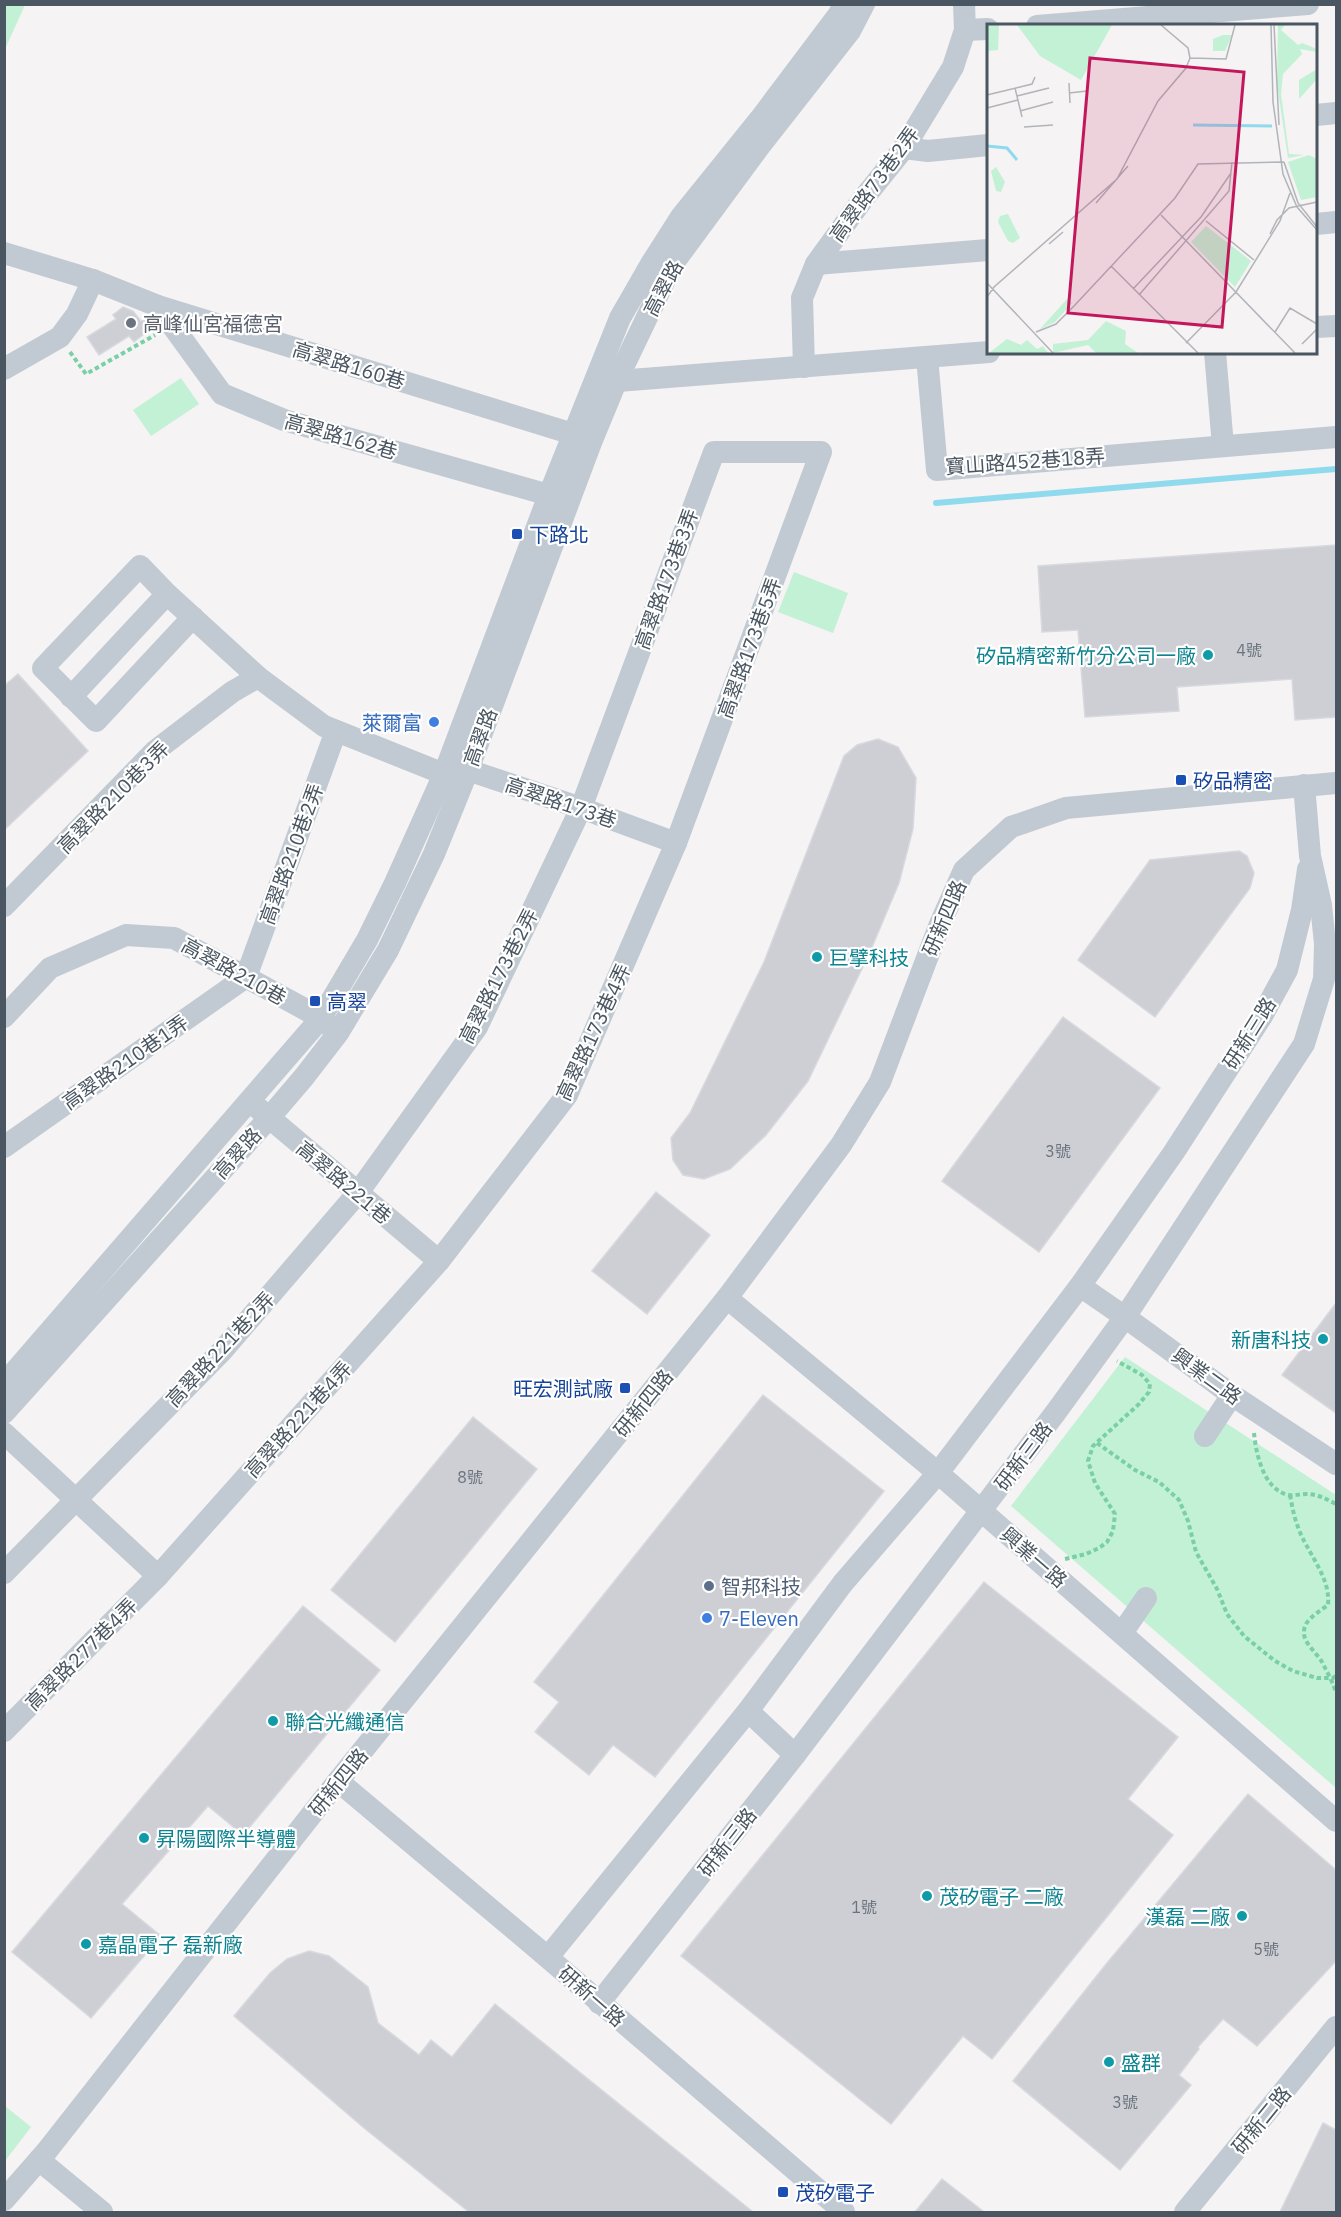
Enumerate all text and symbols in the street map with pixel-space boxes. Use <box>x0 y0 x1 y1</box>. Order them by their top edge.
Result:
inset map <box>987 24 1317 354</box>
street label: 高翠路73巷2弄 <box>823 121 925 247</box>
street label: 高翠路 <box>637 255 689 321</box>
place label: 高峰仙宮福德宮 <box>143 310 283 337</box>
marker: 高峰仙宮福德宮 <box>124 316 138 330</box>
street label: 高翠路160巷 <box>290 335 408 395</box>
street label: 高翠路162巷 <box>282 407 400 465</box>
street label: 寶山路452巷18弄 <box>944 442 1106 480</box>
street label: 高翠路173巷3弄 <box>628 505 704 653</box>
place label: 下路北 <box>529 521 589 548</box>
marker: 下路北 <box>510 527 524 541</box>
street label: 高翠路173巷5弄 <box>711 574 787 722</box>
house number: 4號 <box>1236 640 1262 660</box>
place label: 矽品精密新竹分公司一廠 <box>976 642 1196 669</box>
marker: 矽品精密新竹分公司一廠 <box>1201 648 1215 662</box>
street label: 高翠路 <box>457 704 503 770</box>
place label: 萊爾富 <box>362 709 422 736</box>
marker: 萊爾富 <box>427 715 441 729</box>
street label: 高翠路210巷3弄 <box>51 735 175 859</box>
place label: 矽品精密 <box>1193 767 1273 794</box>
street label: 高翠路173巷 <box>502 770 620 834</box>
marker: 矽品精密 <box>1174 773 1188 787</box>
street label: 高翠路210巷2弄 <box>253 780 329 928</box>
street label: 研新四路 <box>916 876 972 960</box>
street label: 高翠路173巷2弄 <box>452 904 544 1048</box>
street label: 高翠路210巷 <box>177 931 291 1011</box>
place label: 巨擘科技 <box>829 944 909 971</box>
marker: 巨擘科技 <box>810 950 824 964</box>
street label: 高翠路173巷4弄 <box>549 959 637 1105</box>
place label: 高翠 <box>327 988 367 1015</box>
street label: 研新三路 <box>1216 992 1282 1074</box>
marker: 高翠 <box>308 994 322 1008</box>
street label: 高翠路210巷1弄 <box>57 1008 193 1116</box>
street label: 高翠路 <box>207 1122 267 1184</box>
street label: 高翠路221巷 <box>291 1134 397 1230</box>
house number: 3號 <box>1045 1141 1071 1161</box>
street label: 高翠路221巷2弄 <box>160 1286 280 1412</box>
place label: 新唐科技 <box>1231 1326 1311 1353</box>
marker: 新唐科技 <box>1316 1332 1330 1346</box>
street label: 興業二路 <box>1167 1342 1247 1410</box>
street label: 高翠路221巷4弄 <box>238 1355 358 1483</box>
street label: 研新四路 <box>607 1363 679 1443</box>
place label: 旺宏測試廠 <box>513 1375 613 1402</box>
marker: 旺宏測試廠 <box>618 1381 632 1395</box>
street label: 研新三路 <box>988 1416 1058 1496</box>
house number: 8號 <box>457 1467 483 1487</box>
street label: 興業一路 <box>995 1521 1073 1593</box>
place label: 智邦科技 <box>721 1573 801 1600</box>
marker: 智邦科技 <box>702 1579 716 1593</box>
street label: 高翠路277巷4弄 <box>19 1592 143 1716</box>
place label: 7-Eleven <box>719 1605 799 1632</box>
marker: 7-Eleven <box>700 1611 714 1625</box>
place label: 聯合光纖通信 <box>285 1708 405 1735</box>
marker: 聯合光纖通信 <box>266 1714 280 1728</box>
street label: 研新四路 <box>302 1742 374 1822</box>
street label: 研新三路 <box>692 1802 762 1882</box>
place label: 昇陽國際半導體 <box>156 1825 296 1852</box>
marker: 昇陽國際半導體 <box>137 1831 151 1845</box>
place label: 茂矽電子 二廠 <box>939 1883 1064 1910</box>
marker: 茂矽電子 二廠 <box>920 1889 934 1903</box>
house number: 1號 <box>851 1897 877 1917</box>
place label: 漢磊 二廠 <box>1145 1903 1230 1930</box>
marker: 漢磊 二廠 <box>1235 1909 1249 1923</box>
place label: 嘉晶電子 磊新廠 <box>98 1931 243 1958</box>
marker: 嘉晶電子 磊新廠 <box>79 1937 93 1951</box>
house number: 5號 <box>1253 1939 1279 1959</box>
street label: 研新一路 <box>553 1960 631 2032</box>
place label: 盛群 <box>1121 2049 1161 2076</box>
marker: 盛群 <box>1102 2055 1116 2069</box>
street label: 研新二路 <box>1225 2080 1297 2160</box>
house number: 3號 <box>1112 2092 1138 2112</box>
place label: 茂矽電子 <box>795 2179 875 2206</box>
marker: 茂矽電子 <box>776 2185 790 2199</box>

